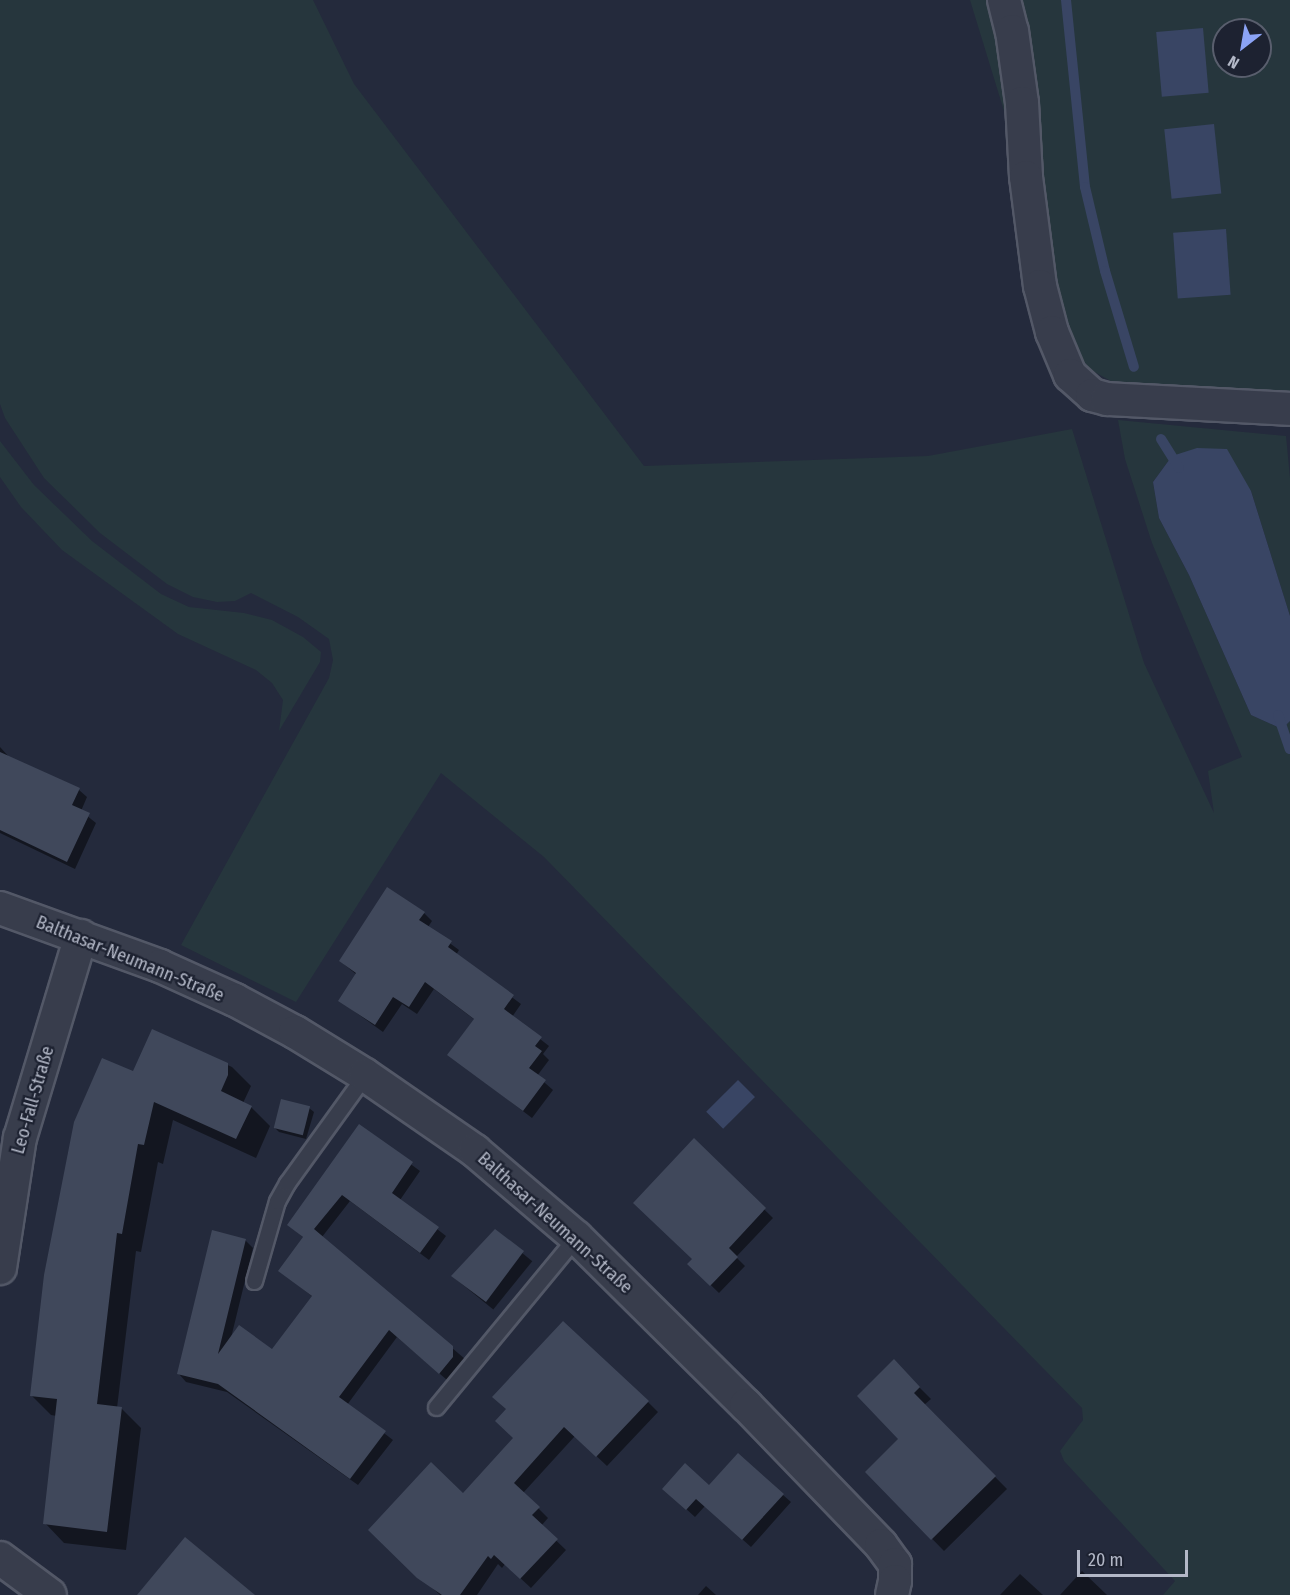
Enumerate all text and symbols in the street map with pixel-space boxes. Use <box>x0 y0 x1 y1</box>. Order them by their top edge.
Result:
north arrow <box>1212 18 1272 78</box>
text: N <box>1224 52 1243 73</box>
street label: Balthasar-Neumann-Straße <box>33 911 227 1007</box>
street label: Leo-Fall-Straße <box>7 1044 59 1156</box>
street label: Balthasar-Neumann-Straße <box>473 1148 637 1298</box>
scale bar <box>1080 1538 1191 1576</box>
text: 20 m <box>1088 1549 1123 1571</box>

